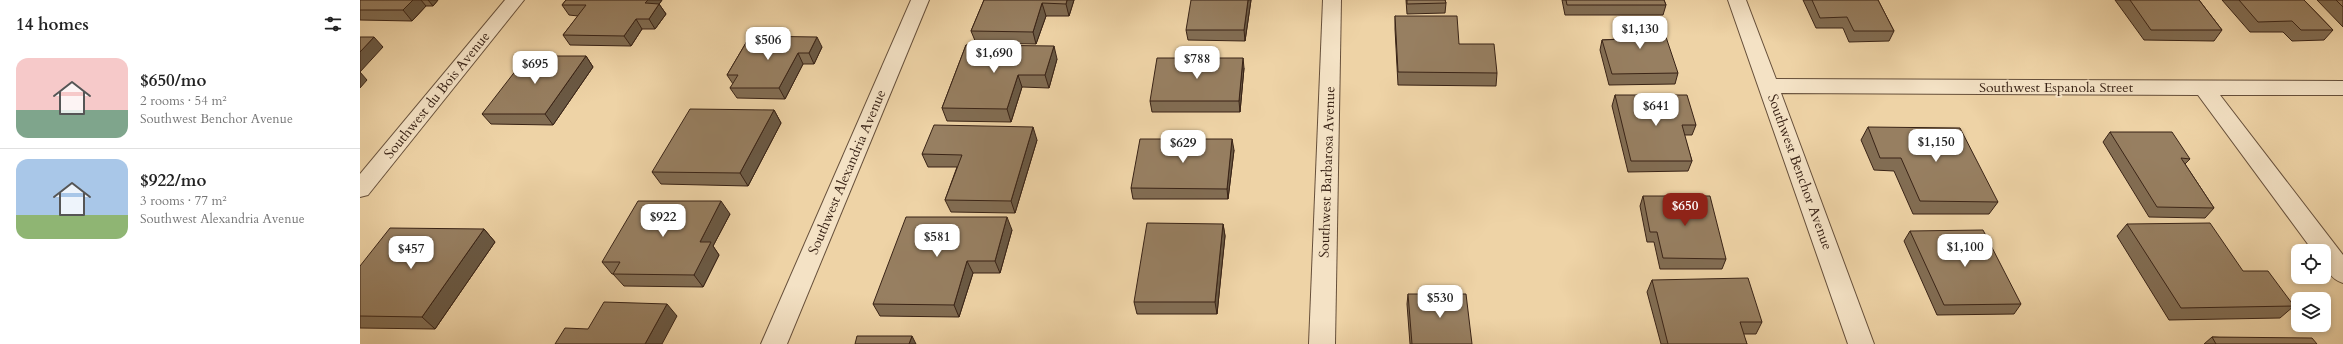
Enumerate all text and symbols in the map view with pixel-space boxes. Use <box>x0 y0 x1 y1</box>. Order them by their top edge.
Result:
text: 14 homes <box>16 13 89 36</box>
icon: filters <box>322 13 344 35</box>
pin: $1,130 <box>1607 16 1673 50</box>
text: $1,130 <box>1621 20 1659 38</box>
street label: Southwest du Bois Avenue <box>380 27 494 163</box>
pin: $506 <box>744 27 792 61</box>
text: $506 <box>755 31 781 49</box>
pin: $1,690 <box>961 40 1027 74</box>
text: $1,690 <box>975 44 1013 62</box>
pin: $788 <box>1173 46 1221 80</box>
text: $788 <box>1184 50 1210 68</box>
pin: $695 <box>511 51 559 85</box>
text: $695 <box>522 55 548 73</box>
text: $650/mo <box>140 69 206 92</box>
icon: home <box>48 74 96 122</box>
street label: Southwest Espanola Street <box>1979 78 2134 97</box>
street label: Southwest Barbarosa Avenue <box>1315 86 1339 258</box>
street label: Southwest Alexandria Avenue <box>804 87 890 257</box>
street label: Southwest Benchor Avenue <box>1763 91 1837 253</box>
text: 2 rooms · 54 m² <box>140 92 227 110</box>
pin: $641 <box>1632 93 1680 127</box>
text: $641 <box>1643 97 1669 115</box>
text: Southwest Benchor Avenue <box>140 110 293 128</box>
pin: $1,150 <box>1903 129 1969 163</box>
pin: $629 <box>1159 130 1207 164</box>
text: $1,150 <box>1917 133 1955 151</box>
text: $629 <box>1170 134 1196 152</box>
text: $922/mo <box>140 169 206 192</box>
icon: home <box>48 175 96 223</box>
text: 3 rooms · 77 m² <box>140 192 227 210</box>
pin: $650 <box>1661 193 1709 227</box>
text: $650 <box>1672 197 1698 215</box>
pin: $922 <box>639 204 687 238</box>
text: $922 <box>650 208 676 226</box>
text: Southwest Alexandria Avenue <box>140 210 305 228</box>
pin: $581 <box>913 224 961 258</box>
text: $581 <box>924 228 950 246</box>
pin: $1,100 <box>1932 234 1998 268</box>
pin: $457 <box>387 236 435 270</box>
text: $1,100 <box>1946 238 1984 256</box>
text: $457 <box>398 240 424 258</box>
map controls <box>2291 244 2331 332</box>
button: locate <box>2291 244 2331 284</box>
pin: $530 <box>1416 285 1464 319</box>
text: $530 <box>1427 289 1453 307</box>
button: layers <box>2291 292 2331 332</box>

